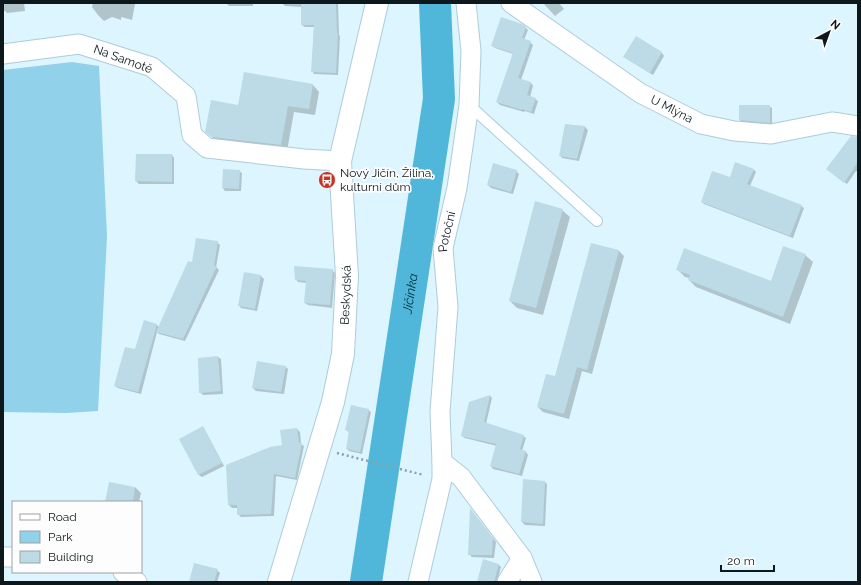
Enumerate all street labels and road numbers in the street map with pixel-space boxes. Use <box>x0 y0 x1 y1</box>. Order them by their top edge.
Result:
street label: Na Samotě <box>92 42 154 76</box>
street label: U Mlýna <box>648 93 695 126</box>
street label: Potoční <box>436 209 458 253</box>
street label: Beskydská <box>338 265 354 325</box>

